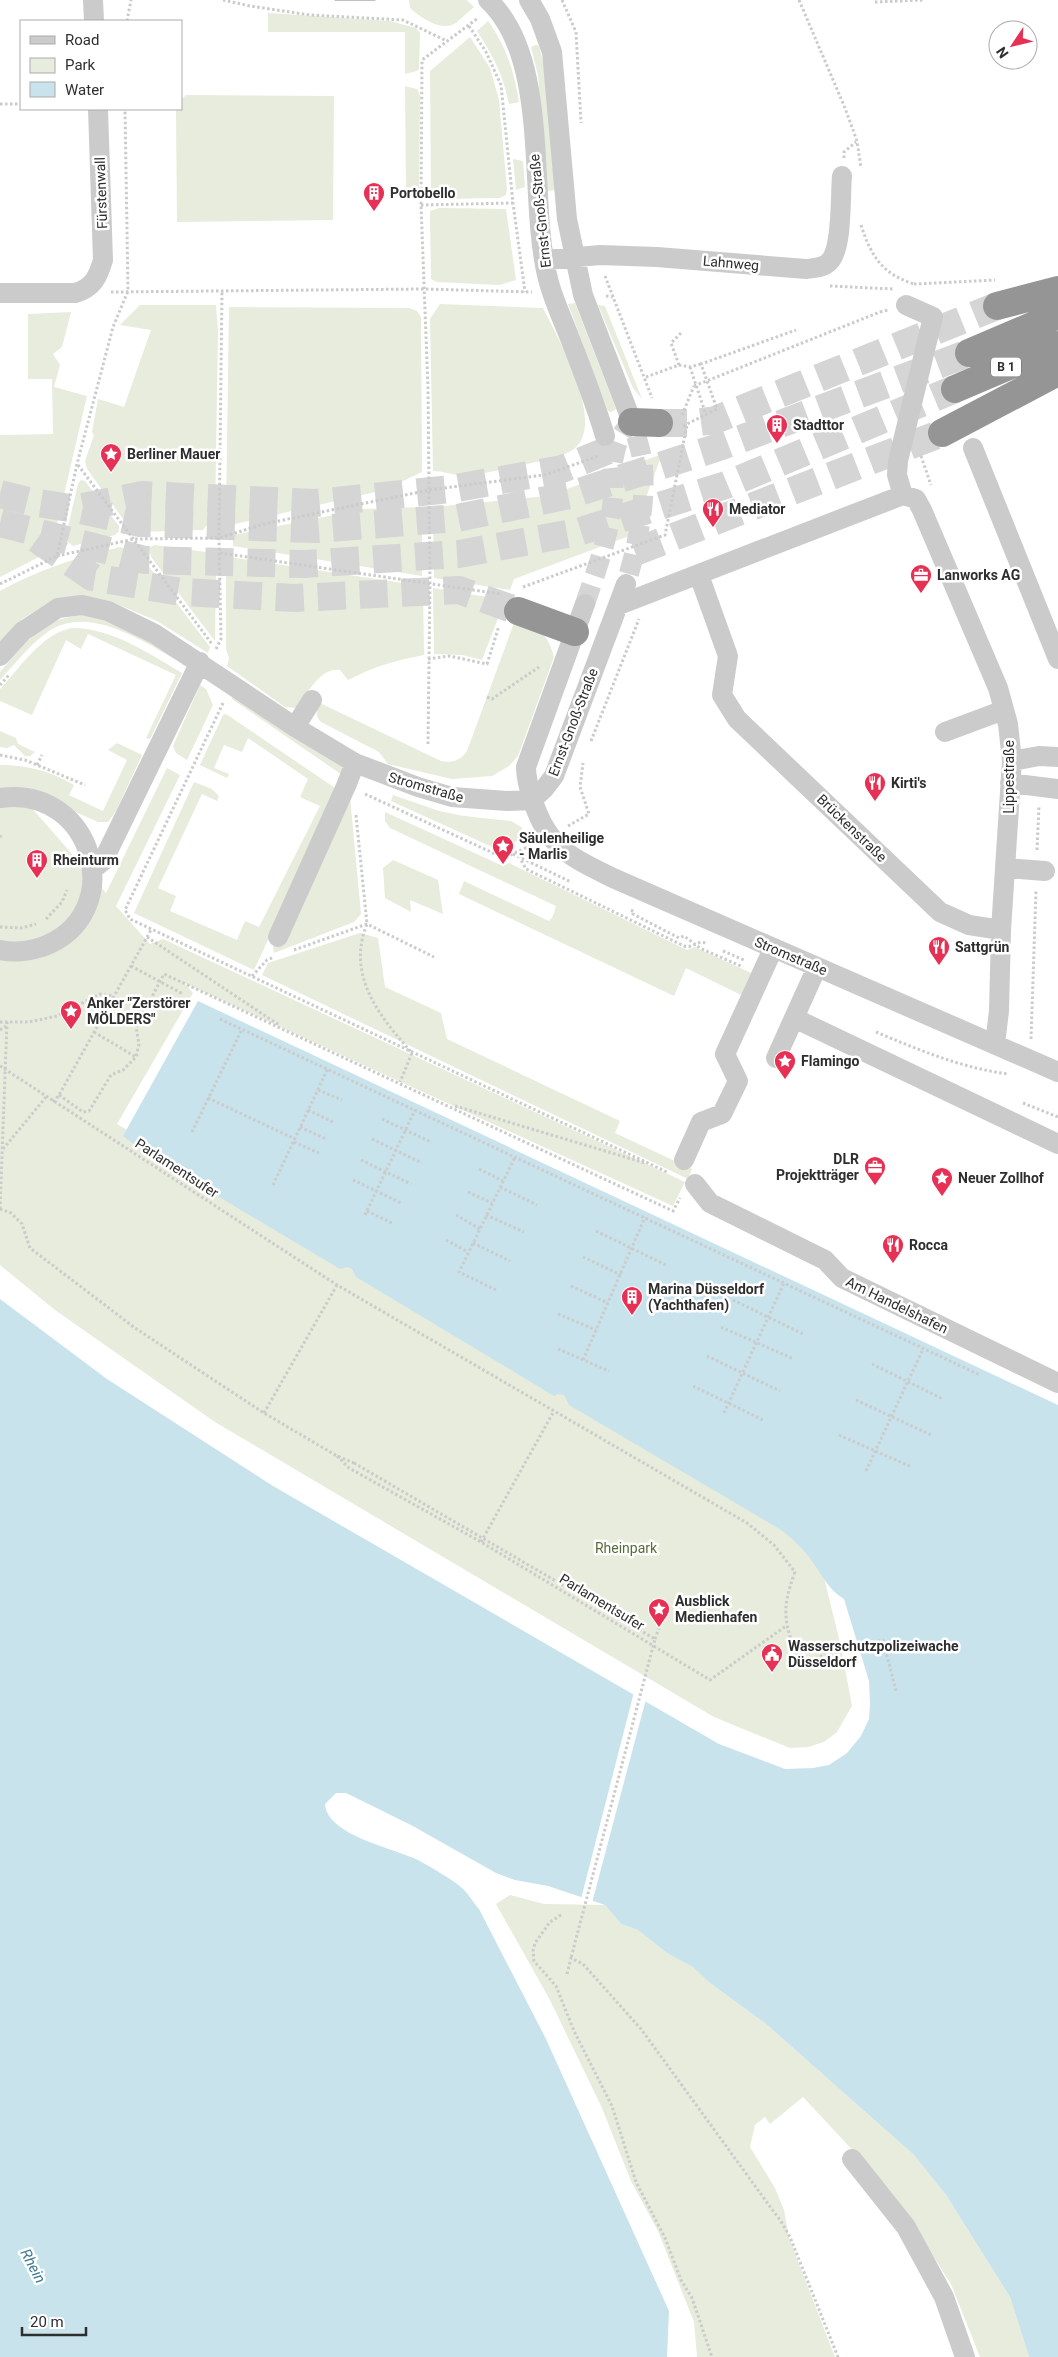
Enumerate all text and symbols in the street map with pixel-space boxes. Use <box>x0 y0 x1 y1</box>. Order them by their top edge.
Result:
legend <box>20 20 182 110</box>
north arrow <box>988 20 1038 70</box>
text: Road <box>65 31 99 49</box>
text: N <box>993 44 1012 61</box>
text: Park <box>65 56 96 74</box>
text: Water <box>65 81 104 99</box>
street label: Ernst-Gnoß-Straße <box>526 153 554 269</box>
street label: Fürstenwall <box>92 157 110 229</box>
building icon: Portobello <box>362 181 386 212</box>
place label: Portobello <box>390 185 456 201</box>
street label: Lahnweg <box>702 253 760 273</box>
road number: B 1 <box>991 358 1021 377</box>
building icon: Stadttor <box>765 413 789 444</box>
place label: Stadttor <box>793 417 844 433</box>
place icon: Berliner Mauer <box>99 442 123 473</box>
place label: Berliner Mauer <box>127 446 220 462</box>
restaurant icon: Mediator <box>701 497 725 528</box>
place label: Mediator <box>729 501 785 517</box>
office icon: Lanworks AG <box>909 563 933 594</box>
place label: Lanworks AG <box>937 567 1020 583</box>
street label: Ernst-Gnoß-Straße <box>545 666 601 778</box>
street label: Lippestraße <box>1001 740 1017 814</box>
street label: Stromstraße <box>387 769 465 805</box>
restaurant icon: Kirti's <box>863 771 887 802</box>
place label: Kirti's <box>891 775 926 791</box>
street label: Brückenstraße <box>814 791 890 865</box>
place label: Säulenheilige - Marlis <box>519 830 605 862</box>
place icon: Säulenheilige - Marlis <box>491 834 515 865</box>
building icon: Rheinturm <box>25 848 49 879</box>
place label: Rheinturm <box>53 852 119 868</box>
street label: Stromstraße <box>752 934 830 978</box>
restaurant icon: Sattgrün <box>927 935 951 966</box>
place label: Sattgrün <box>955 939 1010 955</box>
place label: Anker "Zerstörer MÖLDERS" <box>87 995 190 1027</box>
place icon: Anker "Zerstörer MÖLDERS" <box>59 999 83 1030</box>
place icon: Flamingo <box>773 1049 797 1080</box>
place label: Flamingo <box>801 1053 860 1069</box>
street label: Parlamentsufer <box>132 1135 222 1201</box>
place label: DLR Projektträger <box>776 1151 859 1183</box>
office icon: DLR Projektträger <box>863 1155 887 1186</box>
place icon: Neuer Zollhof <box>930 1166 954 1197</box>
place label: Neuer Zollhof <box>958 1170 1045 1186</box>
restaurant icon: Rocca <box>881 1233 905 1264</box>
place label: Rocca <box>909 1237 948 1253</box>
street label: Am Handelshafen <box>843 1273 951 1337</box>
place label: Marina Düsseldorf (Yachthafen) <box>648 1281 765 1314</box>
building icon: Marina Düsseldorf (Yachthafen) <box>620 1285 644 1316</box>
park label: Rheinpark <box>595 1540 658 1556</box>
street label: Parlamentsufer <box>557 1570 647 1634</box>
place label: Ausblick Medienhafen <box>675 1593 758 1625</box>
place icon: Ausblick Medienhafen <box>647 1597 671 1628</box>
place label: Wasserschutzpolizeiwache Düsseldorf <box>788 1638 959 1670</box>
public building icon: Wasserschutzpolizeiwache Düsseldorf <box>760 1642 784 1673</box>
water label: Rhein <box>17 2246 49 2286</box>
scale bar <box>22 2304 86 2336</box>
text: 20 m <box>30 2313 64 2331</box>

